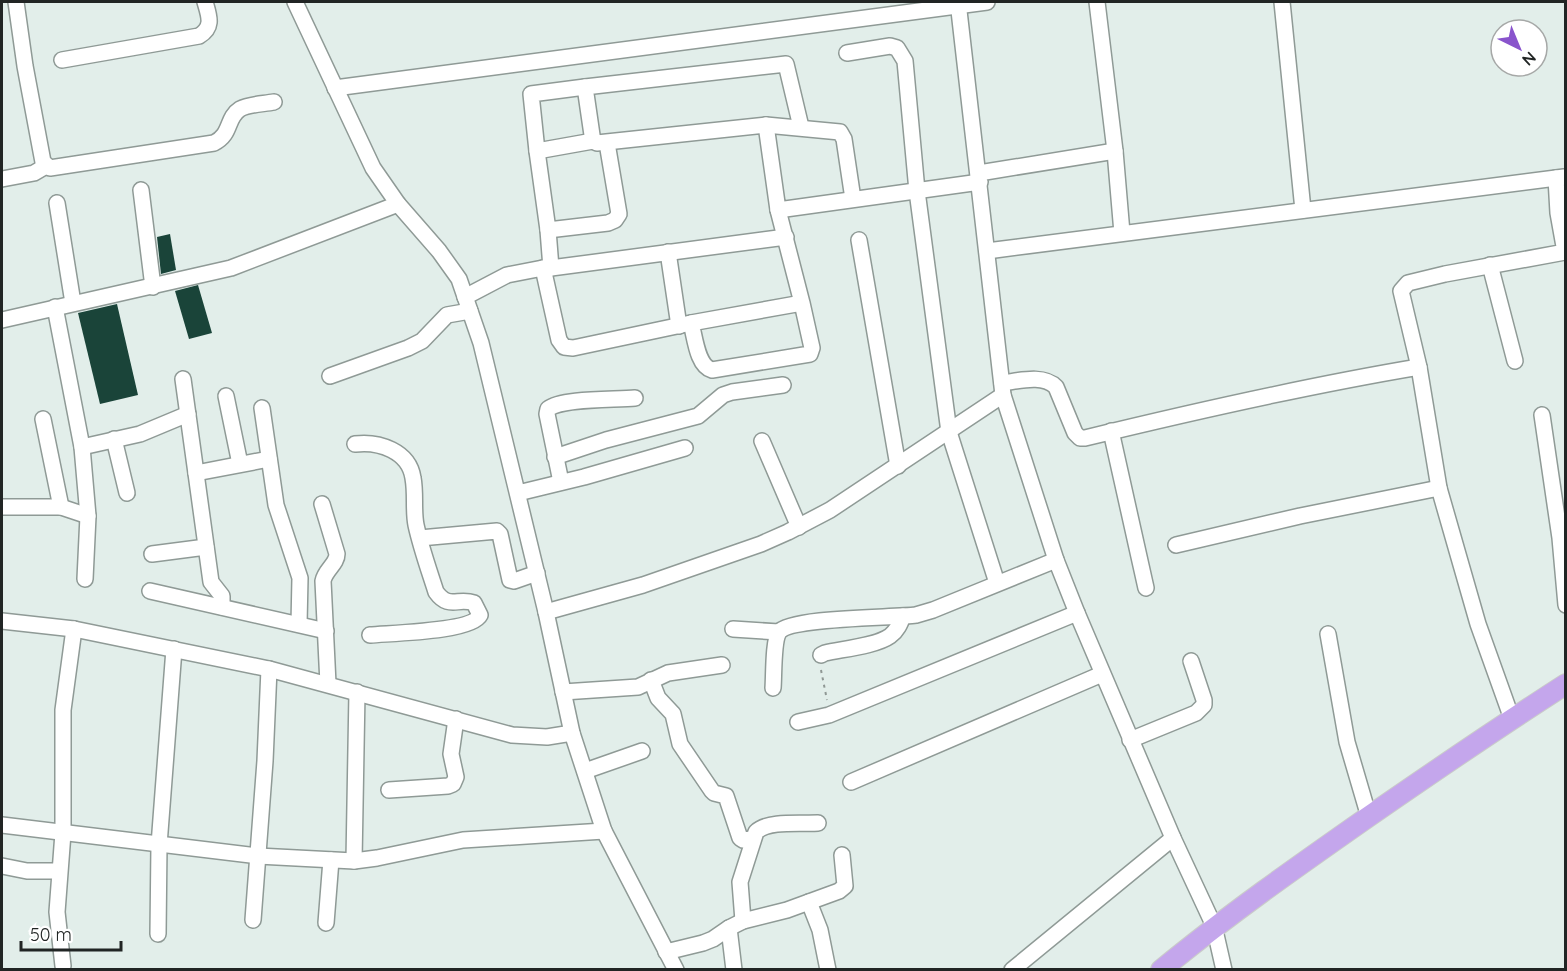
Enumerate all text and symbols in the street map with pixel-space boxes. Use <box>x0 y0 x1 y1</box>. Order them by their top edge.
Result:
north arrow <box>1489 18 1549 78</box>
text: N <box>1518 48 1540 70</box>
scale bar <box>21 914 122 952</box>
text: 50 m <box>30 923 72 946</box>

